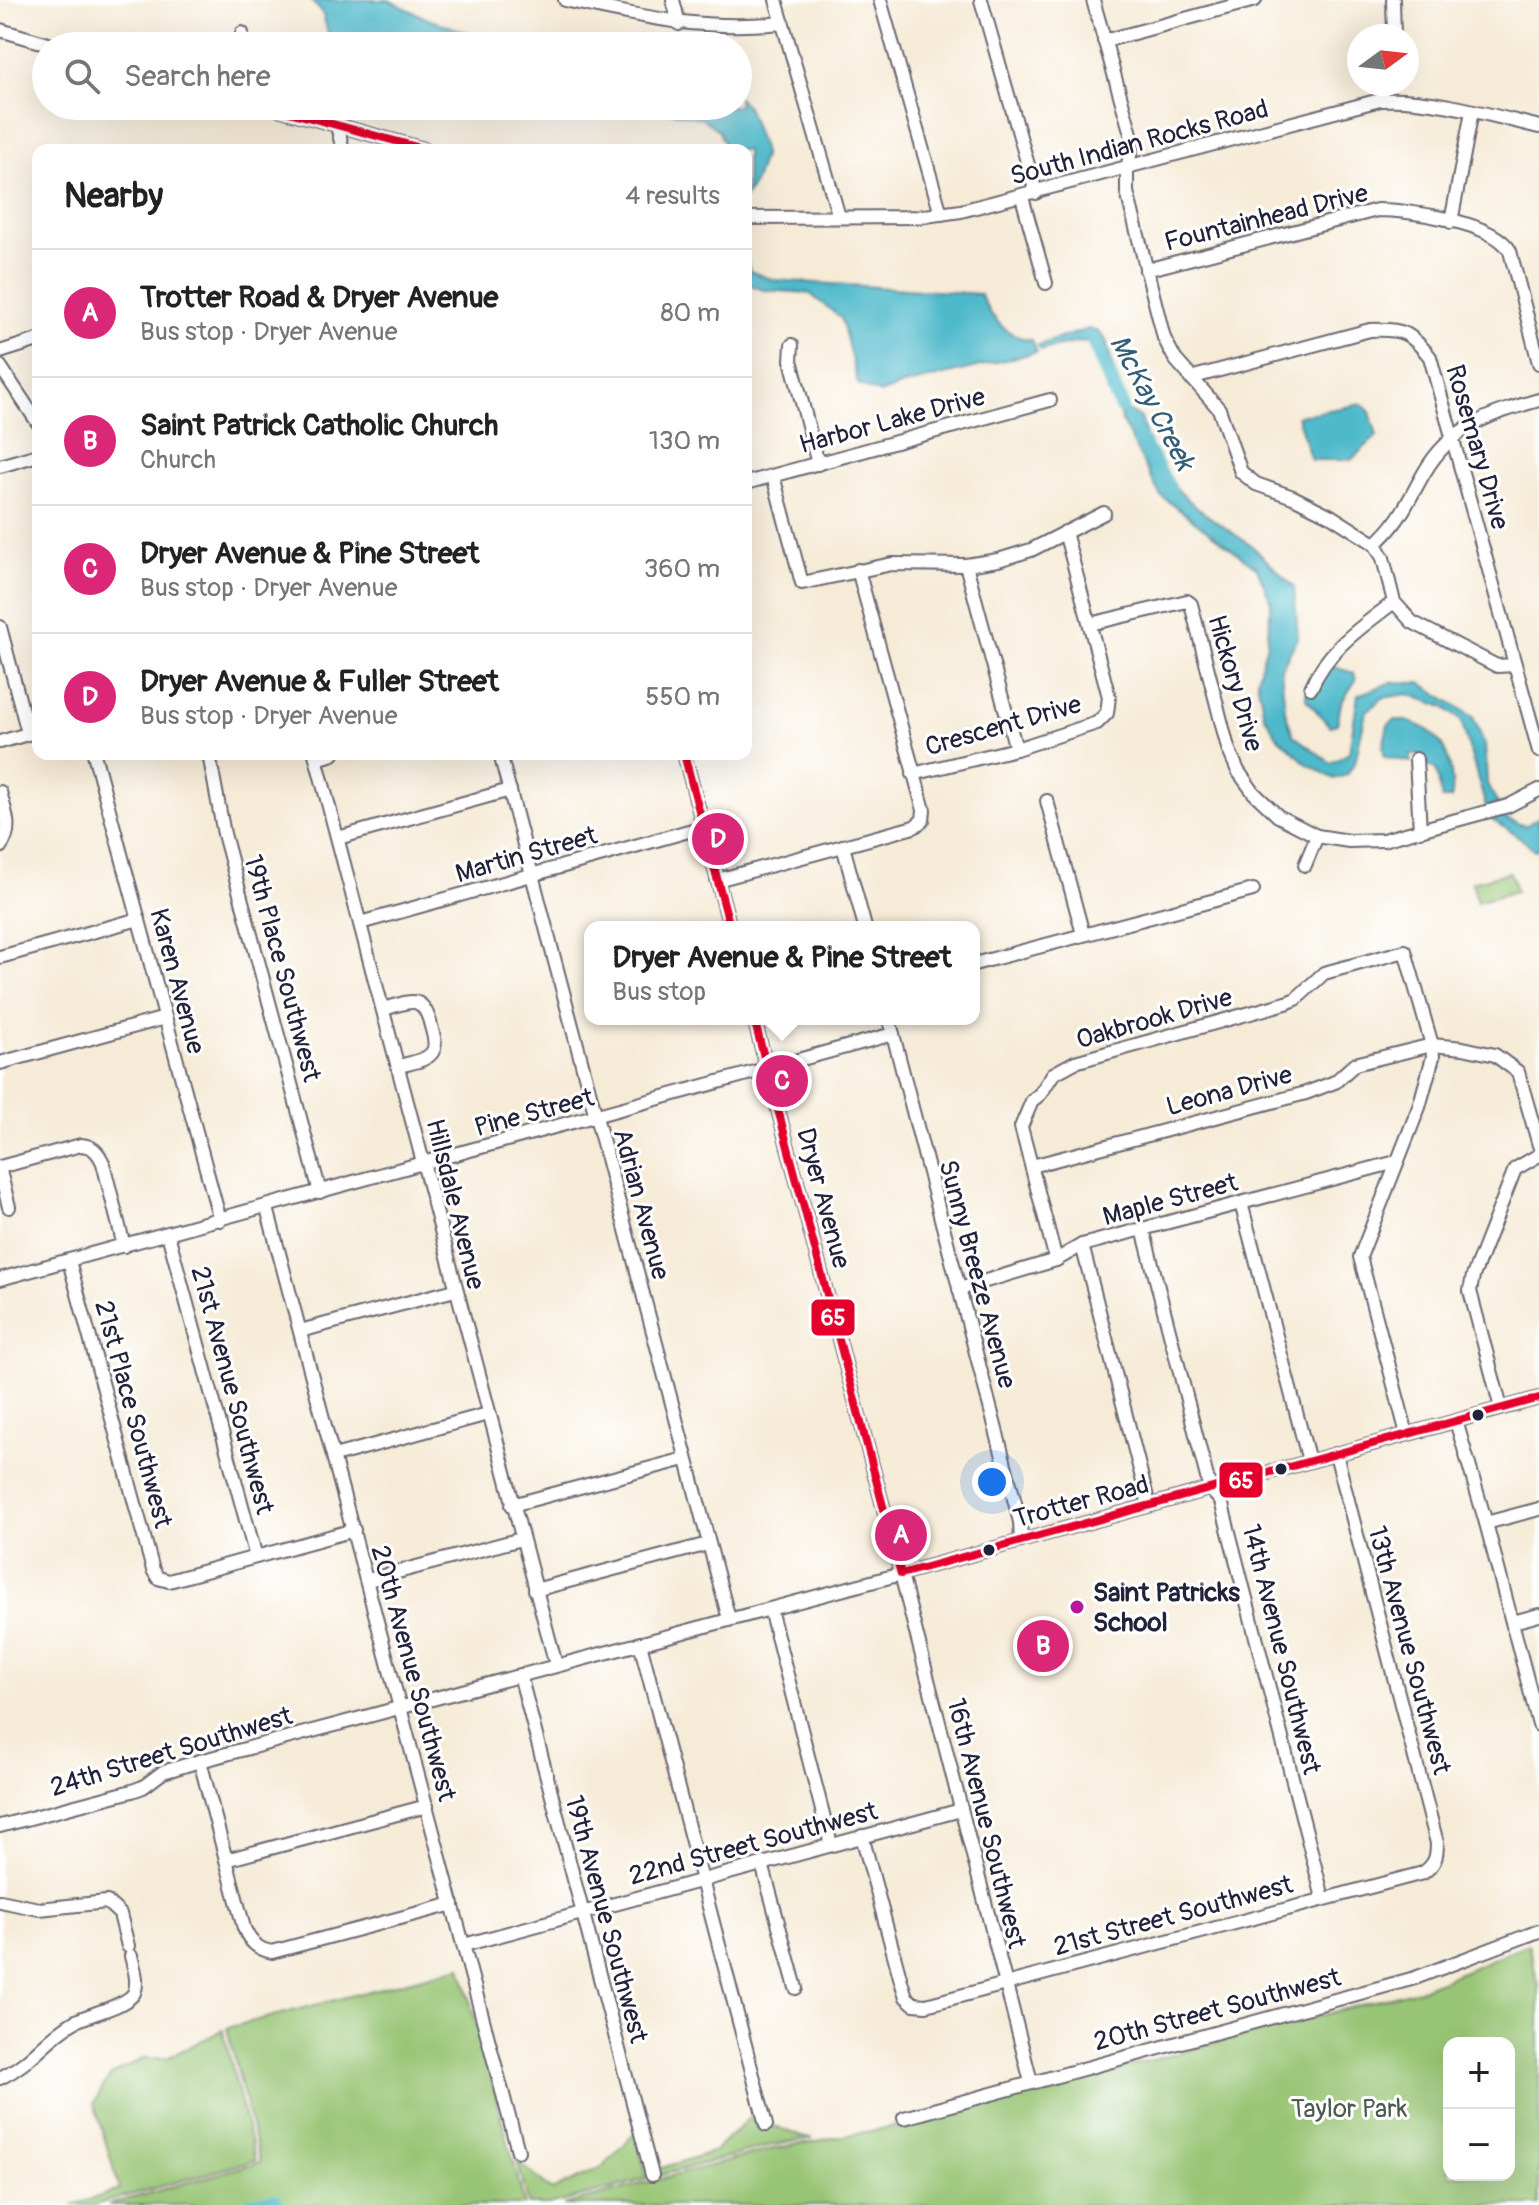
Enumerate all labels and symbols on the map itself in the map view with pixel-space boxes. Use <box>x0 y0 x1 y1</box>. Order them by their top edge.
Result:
north arrow <box>1347 24 1419 96</box>
street label: South Indian Rocks Road <box>1007 93 1272 193</box>
street label: Fountainhead Drive <box>1161 177 1371 259</box>
water label: McKay Creek <box>1101 329 1203 478</box>
street label: Rosemary Drive <box>1438 361 1516 534</box>
street label: Harbor Lake Drive <box>796 381 989 461</box>
street label: Hickory Drive <box>1200 611 1270 755</box>
street label: Crescent Drive <box>922 688 1085 764</box>
pin: D <box>692 809 744 869</box>
street label: Martin Street <box>452 819 601 890</box>
street label: 19th Place Southwest <box>236 851 328 1086</box>
street label: Karen Avenue <box>142 905 212 1058</box>
street label: Oakbrook Drive <box>1073 981 1236 1057</box>
pin: C <box>756 1051 808 1111</box>
street label: Leona Drive <box>1163 1059 1296 1123</box>
street label: Pine Street <box>471 1082 598 1144</box>
street label: Hillsdale Avenue <box>418 1116 492 1293</box>
street label: Adrian Avenue <box>606 1125 677 1283</box>
street label: Dryer Avenue <box>789 1125 857 1272</box>
street label: Sunny Breeze Avenue <box>931 1157 1023 1392</box>
street label: Maple Street <box>1099 1166 1242 1233</box>
street label: 21st Avenue Southwest <box>184 1263 281 1518</box>
street label: 21st Place Southwest <box>87 1297 179 1532</box>
line badge: 65 <box>810 1298 856 1337</box>
text: 65 <box>821 1304 845 1332</box>
unlabelled marker <box>1470 1407 1486 1423</box>
line badge: 65 <box>1218 1461 1264 1499</box>
unlabelled marker <box>1273 1461 1289 1477</box>
your location <box>972 1462 1012 1502</box>
text: 65 <box>1229 1467 1253 1495</box>
street label: Trotter Road <box>1010 1469 1152 1535</box>
pin: A <box>875 1505 927 1565</box>
street label: 14th Avenue Southwest <box>1234 1521 1328 1778</box>
street label: 13th Avenue Southwest <box>1360 1523 1458 1778</box>
street label: 20th Avenue Southwest <box>363 1542 463 1805</box>
unlabelled marker <box>981 1542 997 1558</box>
place label: Saint Patricks School <box>1093 1577 1240 1639</box>
marker: Saint Patricks School <box>1068 1598 1086 1616</box>
pin: B <box>1017 1616 1069 1676</box>
street label: 16th Avenue Southwest <box>939 1695 1033 1952</box>
street label: 24th Street Southwest <box>46 1700 297 1804</box>
street label: 19th Avenue Southwest <box>558 1792 655 2047</box>
street label: 22nd Street Southwest <box>626 1795 881 1893</box>
street label: 21st Street Southwest <box>1050 1869 1297 1963</box>
street label: 20th Street Southwest <box>1090 1961 1345 2058</box>
park label: Taylor Park <box>1291 2093 1407 2125</box>

